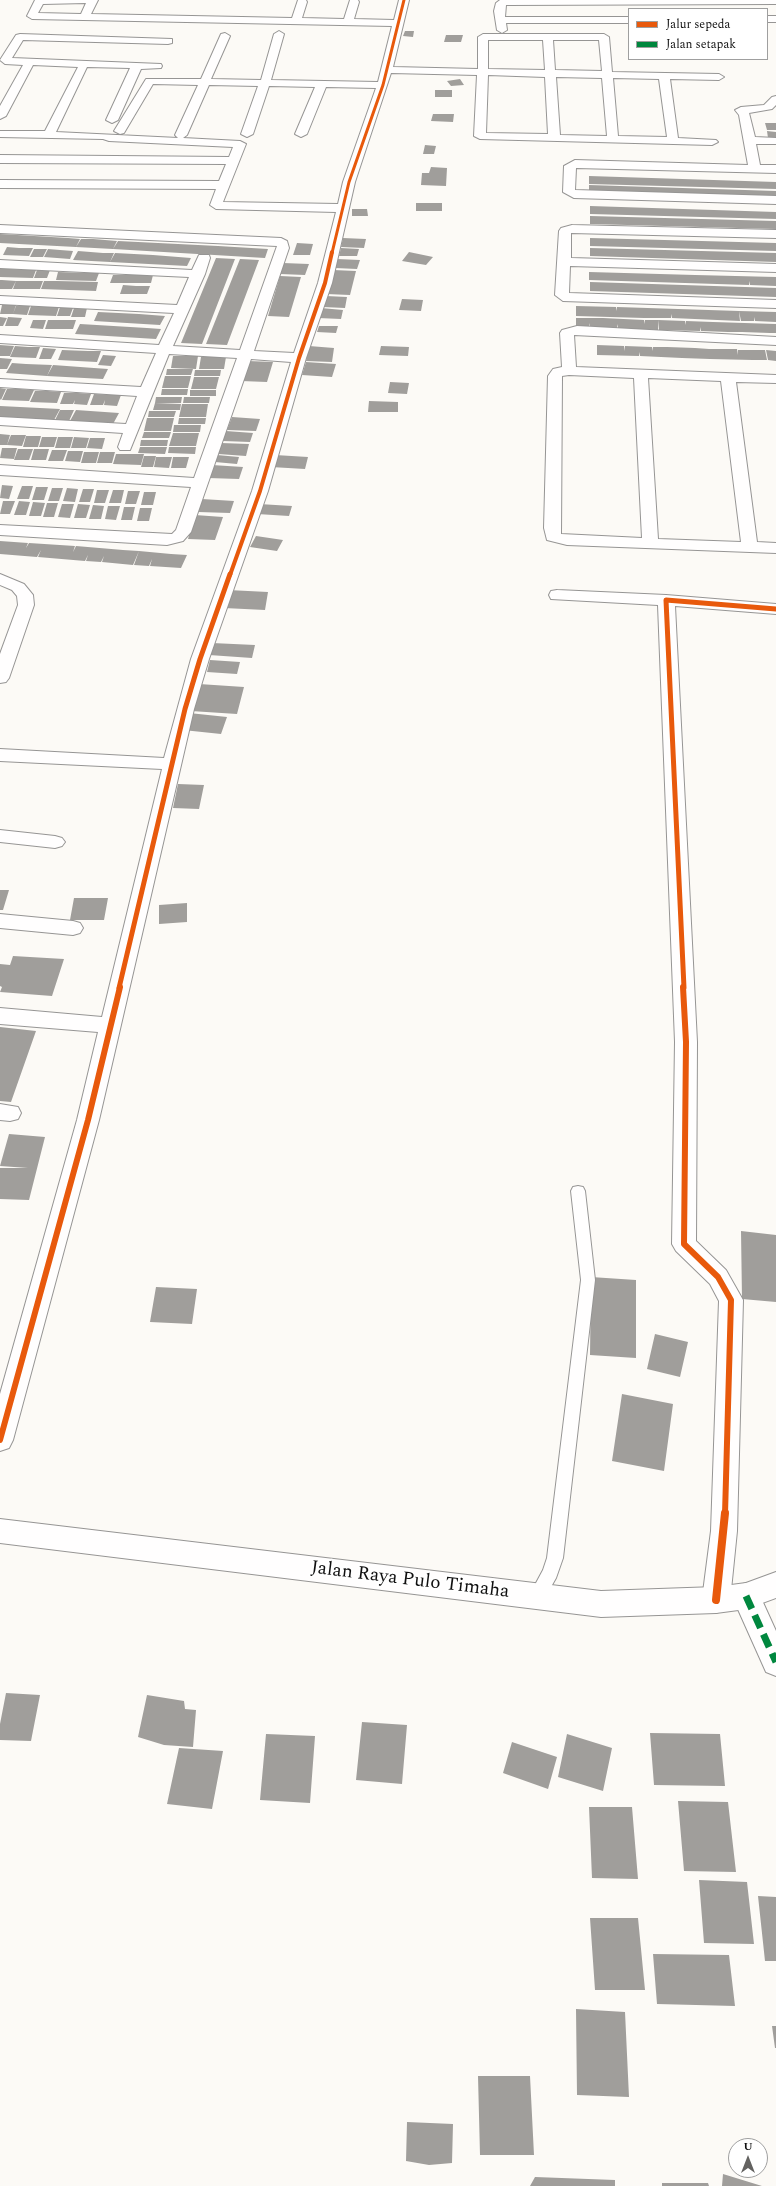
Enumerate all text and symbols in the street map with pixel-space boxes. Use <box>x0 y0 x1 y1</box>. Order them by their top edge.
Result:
legend <box>628 8 768 60</box>
text: Jalur sepeda <box>666 15 730 34</box>
text: Jalan setapak <box>666 35 736 54</box>
street label: Jalan Raya Pulo Timaha <box>310 1558 510 1604</box>
north arrow <box>728 2138 768 2178</box>
text: U <box>743 2138 753 2155</box>

